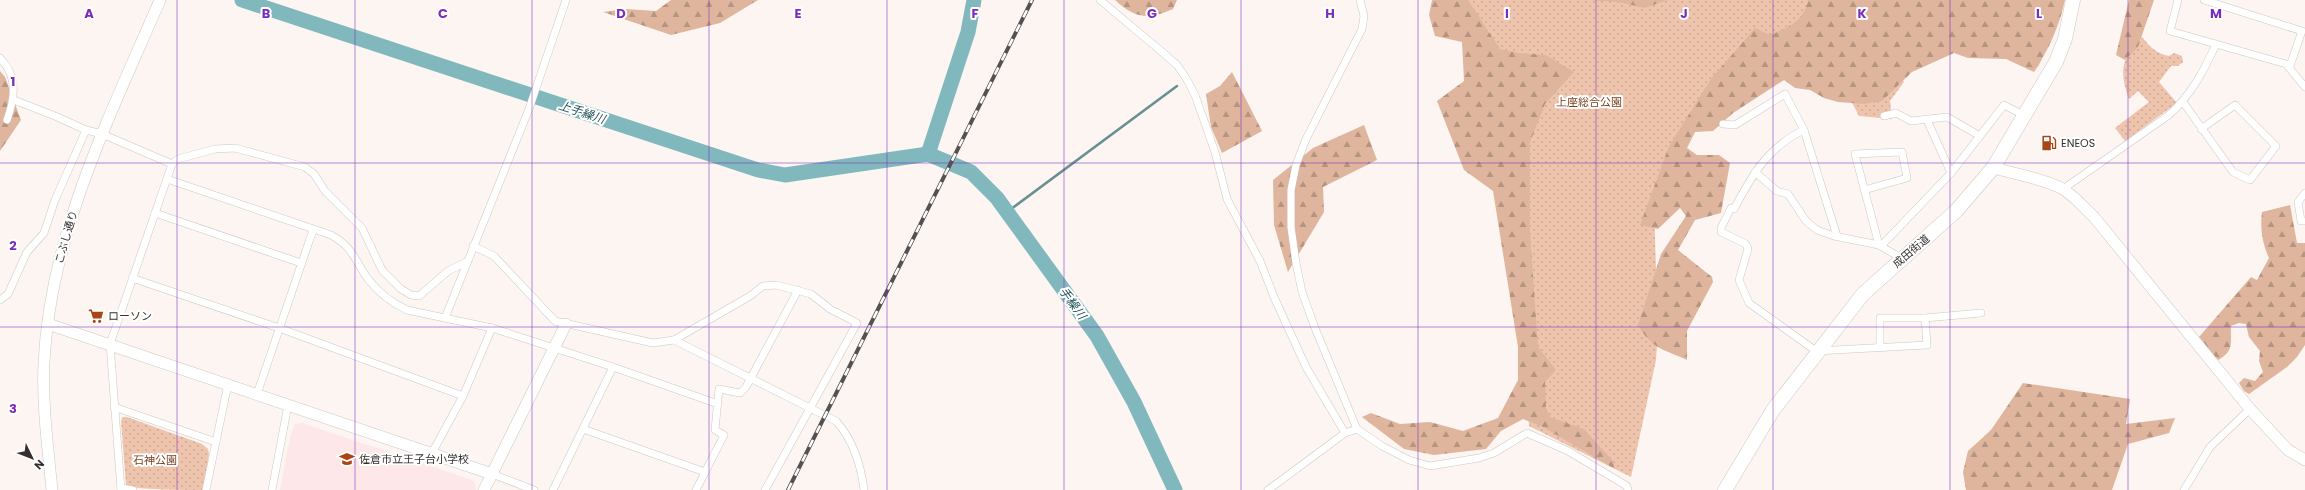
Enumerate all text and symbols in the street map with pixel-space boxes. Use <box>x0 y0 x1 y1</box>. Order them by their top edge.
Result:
text: A <box>84 4 94 23</box>
text: B <box>262 4 271 23</box>
text: C <box>438 4 448 23</box>
text: D <box>616 4 626 23</box>
text: E <box>794 4 802 23</box>
text: F <box>971 4 979 23</box>
text: G <box>1147 4 1157 23</box>
text: H <box>1325 4 1335 23</box>
text: I <box>1505 4 1509 23</box>
text: J <box>1680 4 1688 23</box>
text: K <box>1857 4 1867 23</box>
text: L <box>2036 4 2042 23</box>
text: M <box>2210 4 2222 23</box>
text: 1 <box>11 72 15 91</box>
park label: 上座総合公園 <box>1556 94 1622 110</box>
water label: 上手繰川 <box>557 96 609 128</box>
fuel station icon: ENEOS <box>2040 134 2058 152</box>
place label: ENEOS <box>2061 135 2095 151</box>
street label: こぶし通り <box>51 208 81 266</box>
street label: 成田街道 <box>1889 231 1933 271</box>
text: 2 <box>9 236 17 255</box>
water label: 手繰川 <box>1056 283 1092 324</box>
supermarket icon: ローソン <box>87 307 105 325</box>
place label: ローソン <box>108 308 152 324</box>
text: 3 <box>9 399 17 418</box>
north arrow <box>12 438 52 478</box>
school or university icon: 佐倉市立王子台小学校 <box>338 450 356 468</box>
place label: 佐倉市立王子台小学校 <box>359 451 469 467</box>
park label: 石神公園 <box>133 452 177 468</box>
text: N <box>31 456 48 473</box>

